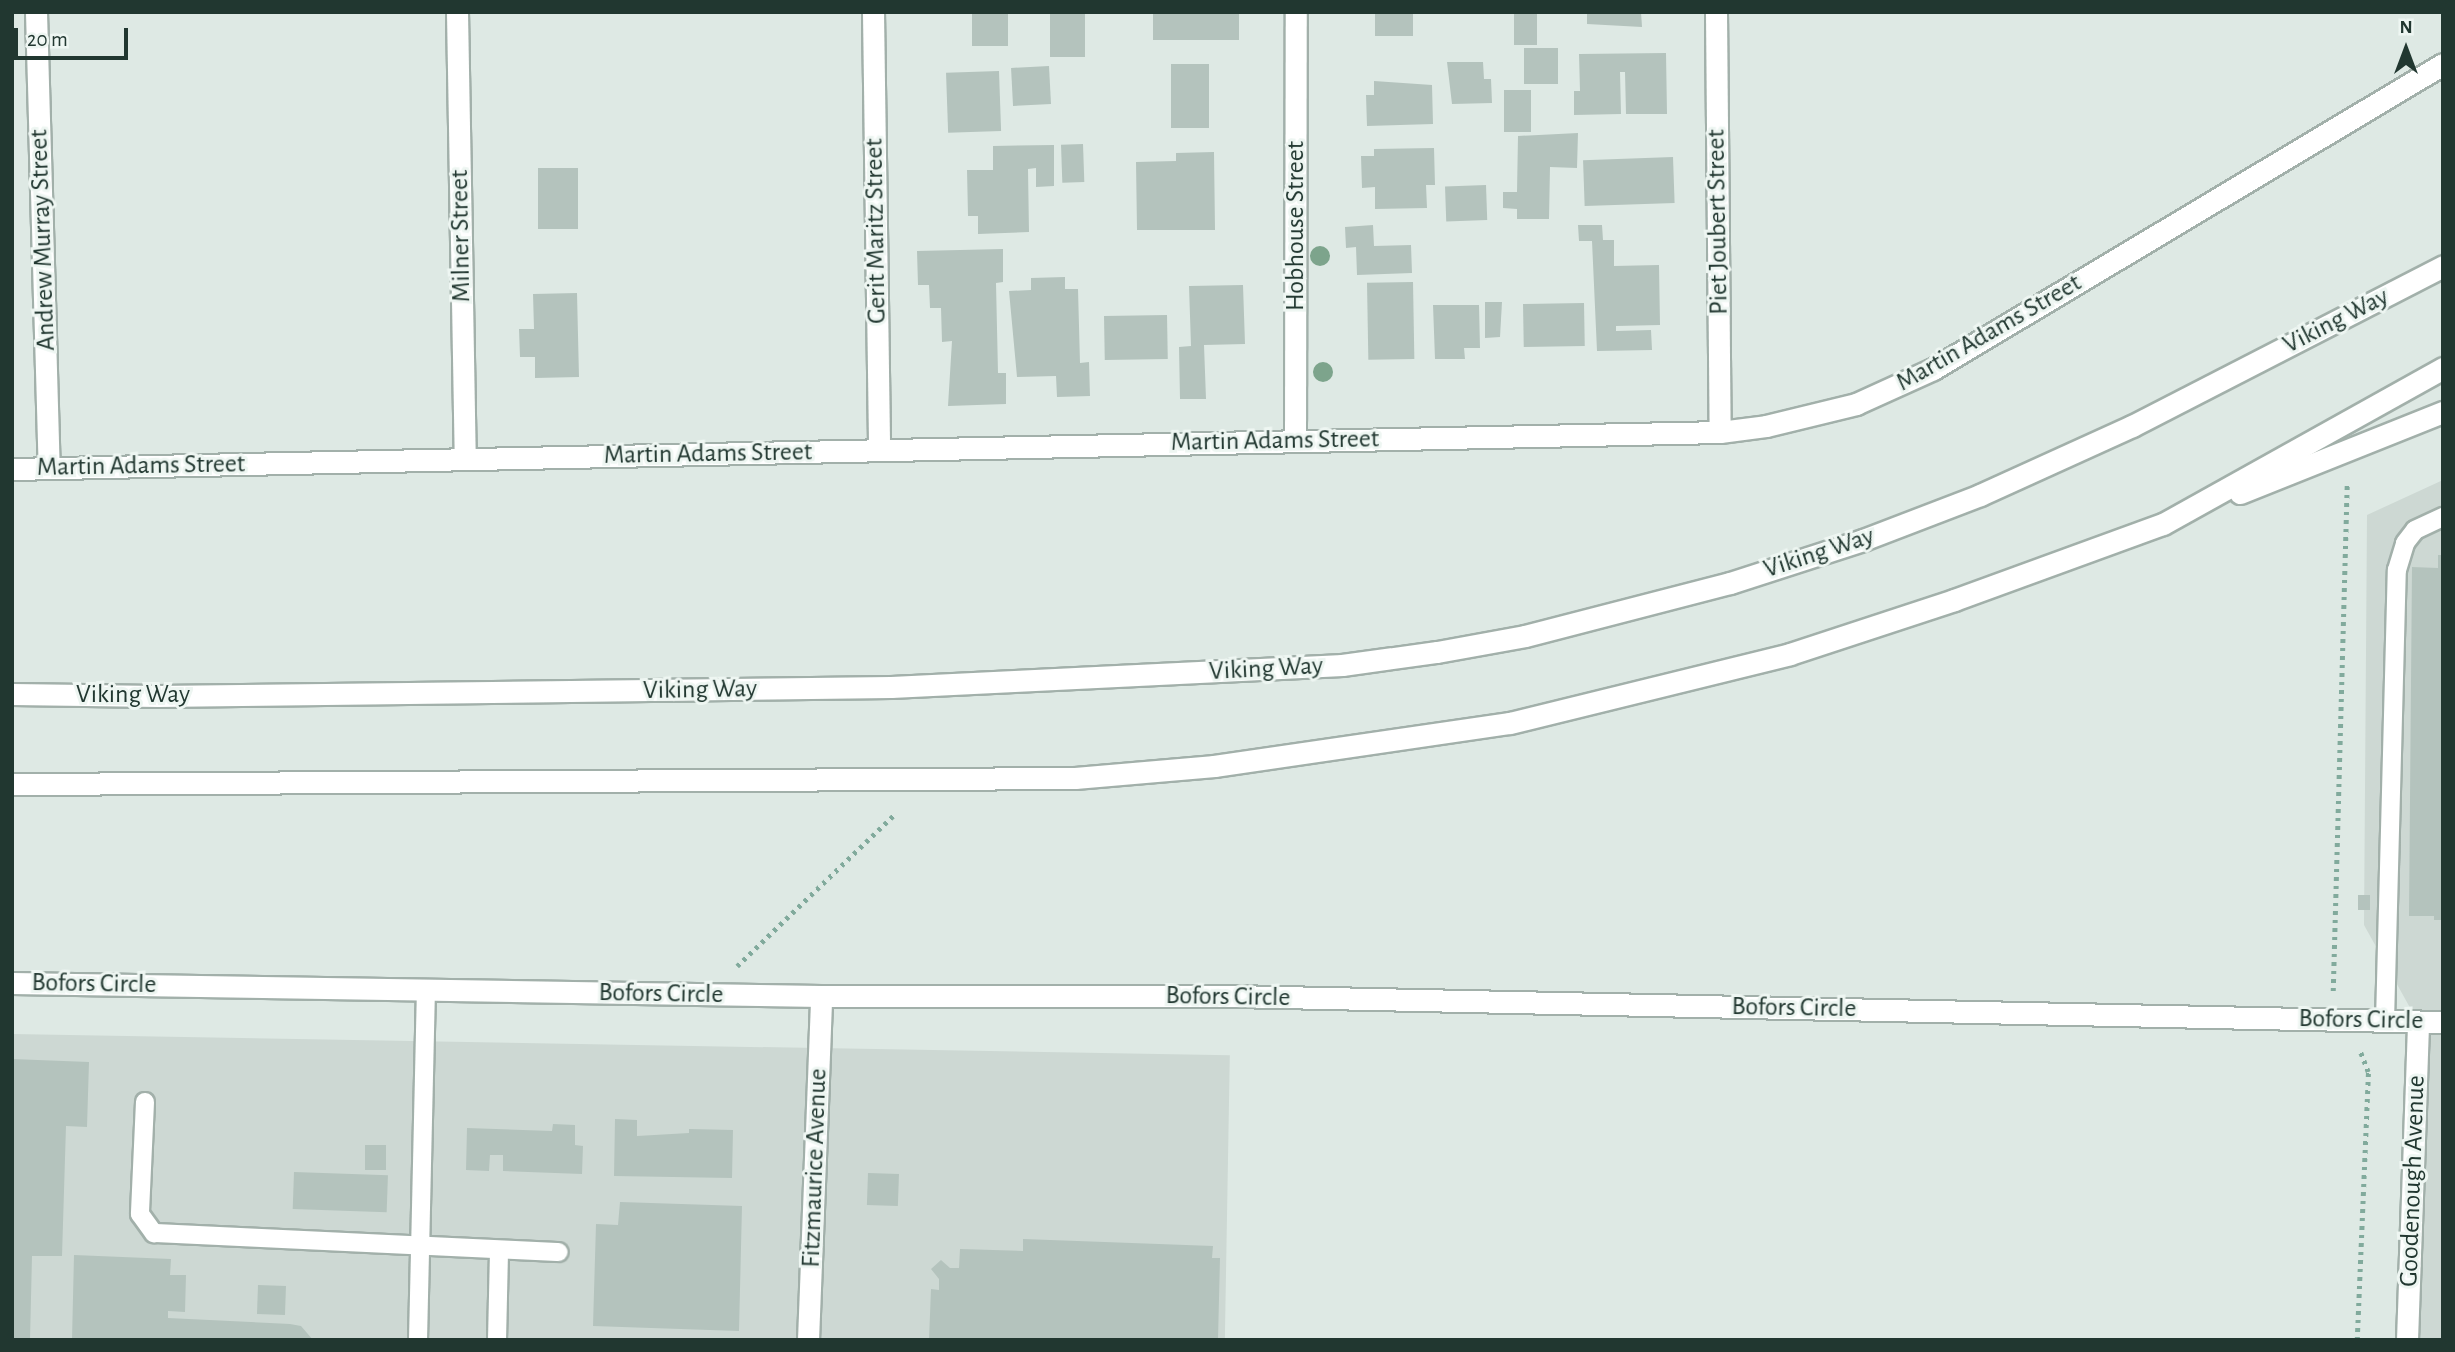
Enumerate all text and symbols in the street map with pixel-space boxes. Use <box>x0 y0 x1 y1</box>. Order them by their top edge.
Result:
scale bar <box>18 14 131 58</box>
north arrow <box>2371 14 2441 84</box>
text: N <box>2399 18 2413 37</box>
text: 20 m <box>27 29 68 50</box>
street label: Andrew Murray Street <box>24 129 62 351</box>
street label: Piet Joubert Street <box>1701 129 1735 315</box>
street label: Gerit Maritz Street <box>859 138 893 324</box>
street label: Hobhouse Street <box>1280 141 1312 311</box>
street label: Milner Street <box>444 169 478 303</box>
street label: Martin Adams Street <box>1891 267 2087 399</box>
street label: Viking Way <box>2278 281 2394 361</box>
street label: Martin Adams Street <box>1171 424 1379 458</box>
street label: Martin Adams Street <box>604 437 812 471</box>
street label: Martin Adams Street <box>37 449 245 483</box>
street label: Viking Way <box>1760 521 1878 585</box>
street label: Viking Way <box>1208 650 1324 688</box>
street label: Viking Way <box>643 673 757 707</box>
street label: Viking Way <box>76 679 190 711</box>
street label: Bofors Circle <box>31 967 157 1001</box>
street label: Bofors Circle <box>598 977 724 1011</box>
street label: Bofors Circle <box>1165 980 1291 1014</box>
street label: Bofors Circle <box>1731 991 1857 1025</box>
street label: Bofors Circle <box>2298 1003 2424 1037</box>
street label: Fitzmaurice Avenue <box>796 1068 834 1268</box>
street label: Goodenough Avenue <box>2394 1075 2432 1287</box>

